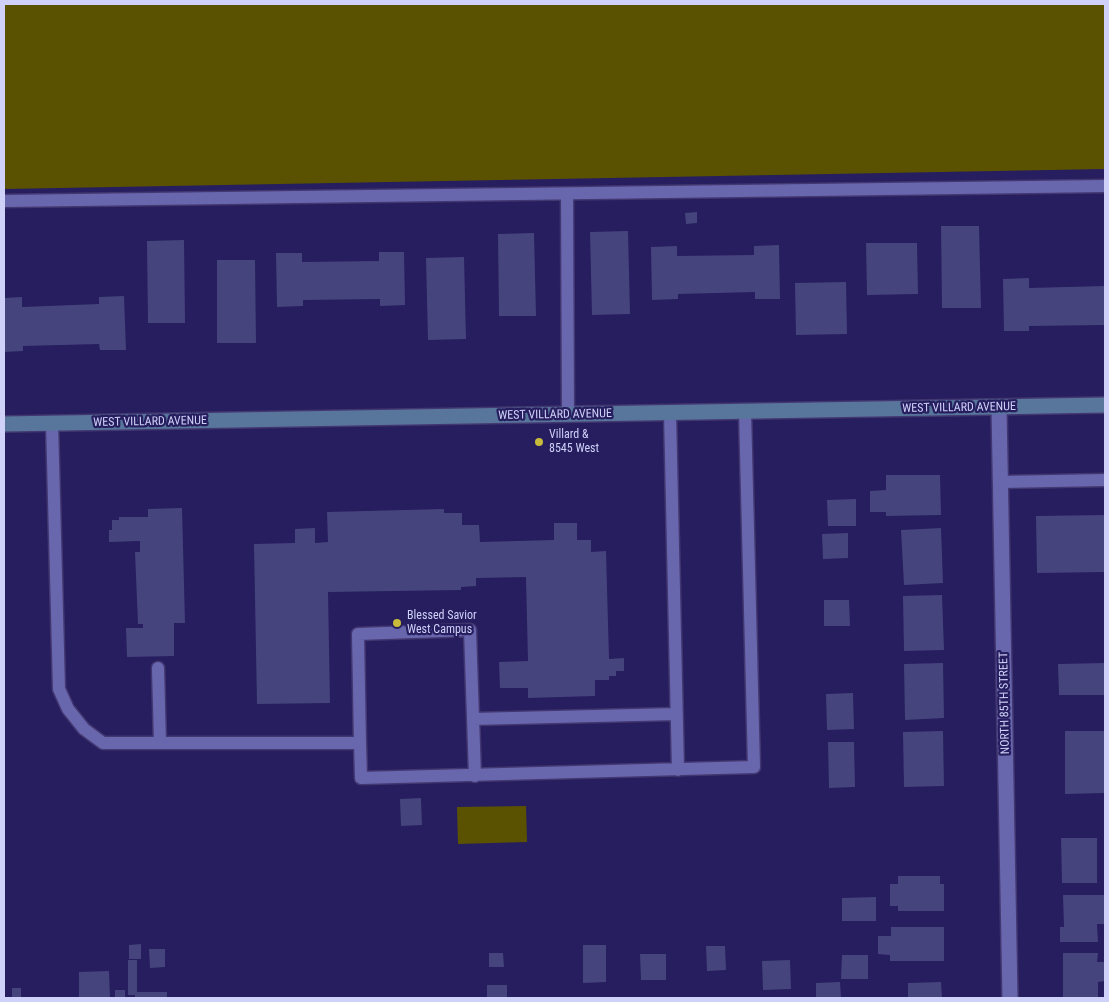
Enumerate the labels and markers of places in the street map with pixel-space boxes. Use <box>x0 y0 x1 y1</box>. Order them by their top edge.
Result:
place label: Villard & 8545 West <box>549 428 599 456</box>
marker: Villard & 8545 West <box>533 436 545 448</box>
place label: Blessed Savior West Campus <box>407 609 477 637</box>
marker: Blessed Savior West Campus <box>391 617 403 629</box>

